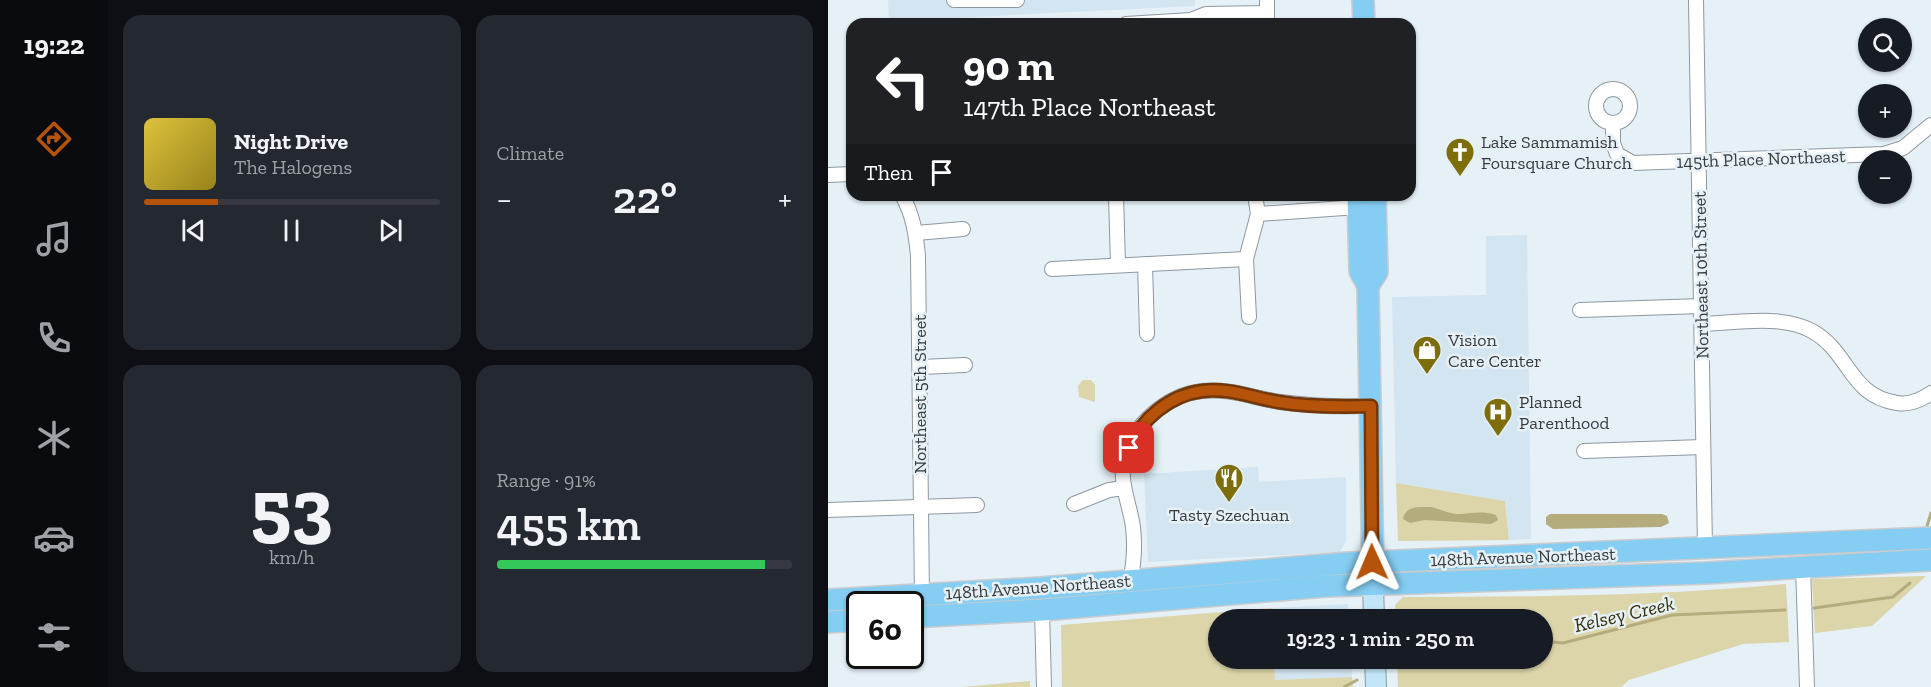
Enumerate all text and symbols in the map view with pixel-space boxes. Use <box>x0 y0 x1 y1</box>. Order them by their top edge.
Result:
map controls <box>1858 18 1912 204</box>
button: search <box>1858 18 1912 72</box>
text: 19:22 <box>23 29 85 61</box>
text: 90 m <box>963 40 1054 91</box>
icon: left <box>864 42 942 120</box>
button: + <box>1858 84 1912 138</box>
text: 147th Place Northeast <box>963 91 1215 123</box>
icon: directions <box>33 118 75 160</box>
text: Night Drive <box>234 128 348 155</box>
place label: Lake Sammamish Foursquare Church <box>1481 131 1632 174</box>
church icon: Lake Sammamish Foursquare Church <box>1444 136 1476 178</box>
text: Climate <box>497 141 564 165</box>
street label: 145th Place Northeast <box>1676 145 1846 173</box>
button: − <box>1858 150 1912 204</box>
text: The Halogens <box>234 155 352 179</box>
icon: arrive <box>925 156 958 189</box>
text: Then <box>864 159 913 186</box>
text: 22° <box>613 171 677 225</box>
text: − <box>497 179 512 218</box>
text: + <box>778 179 792 218</box>
street label: Northeast 10th Street <box>1689 191 1713 359</box>
icon: previous <box>177 214 210 247</box>
icon: pause <box>275 214 308 247</box>
icon: next <box>374 214 407 247</box>
icon: music <box>33 218 75 260</box>
street label: Northeast 5th Street <box>909 314 931 474</box>
icon: phone <box>33 317 75 359</box>
place label: Vision Care Center <box>1447 329 1542 372</box>
shop icon: Vision Care Center <box>1411 334 1443 376</box>
place label: Planned Parenthood <box>1519 391 1609 434</box>
hospital icon: Planned Parenthood <box>1482 396 1514 438</box>
icon: climate <box>33 417 75 459</box>
pin <box>1103 422 1154 473</box>
icon: arrive <box>1112 431 1145 464</box>
text: 53 <box>251 459 333 553</box>
restaurant icon: Tasty Szechuan <box>1213 462 1245 504</box>
text: Range · 91% <box>497 468 596 492</box>
text: 455 km <box>497 498 641 552</box>
place label: Tasty Szechuan <box>1169 504 1290 526</box>
icon: car <box>33 517 75 559</box>
position arrow <box>1340 530 1404 594</box>
street label: 148th Avenue Northeast <box>1430 543 1616 571</box>
text: km/h <box>269 545 315 569</box>
street label: 148th Avenue Northeast <box>945 570 1132 604</box>
speed limit sign: 60 <box>846 591 924 669</box>
water label: Kelsey Creek <box>1572 591 1676 637</box>
icon: filters <box>33 616 75 658</box>
text: 19:23 · 1 min · 250 m <box>1287 625 1474 652</box>

